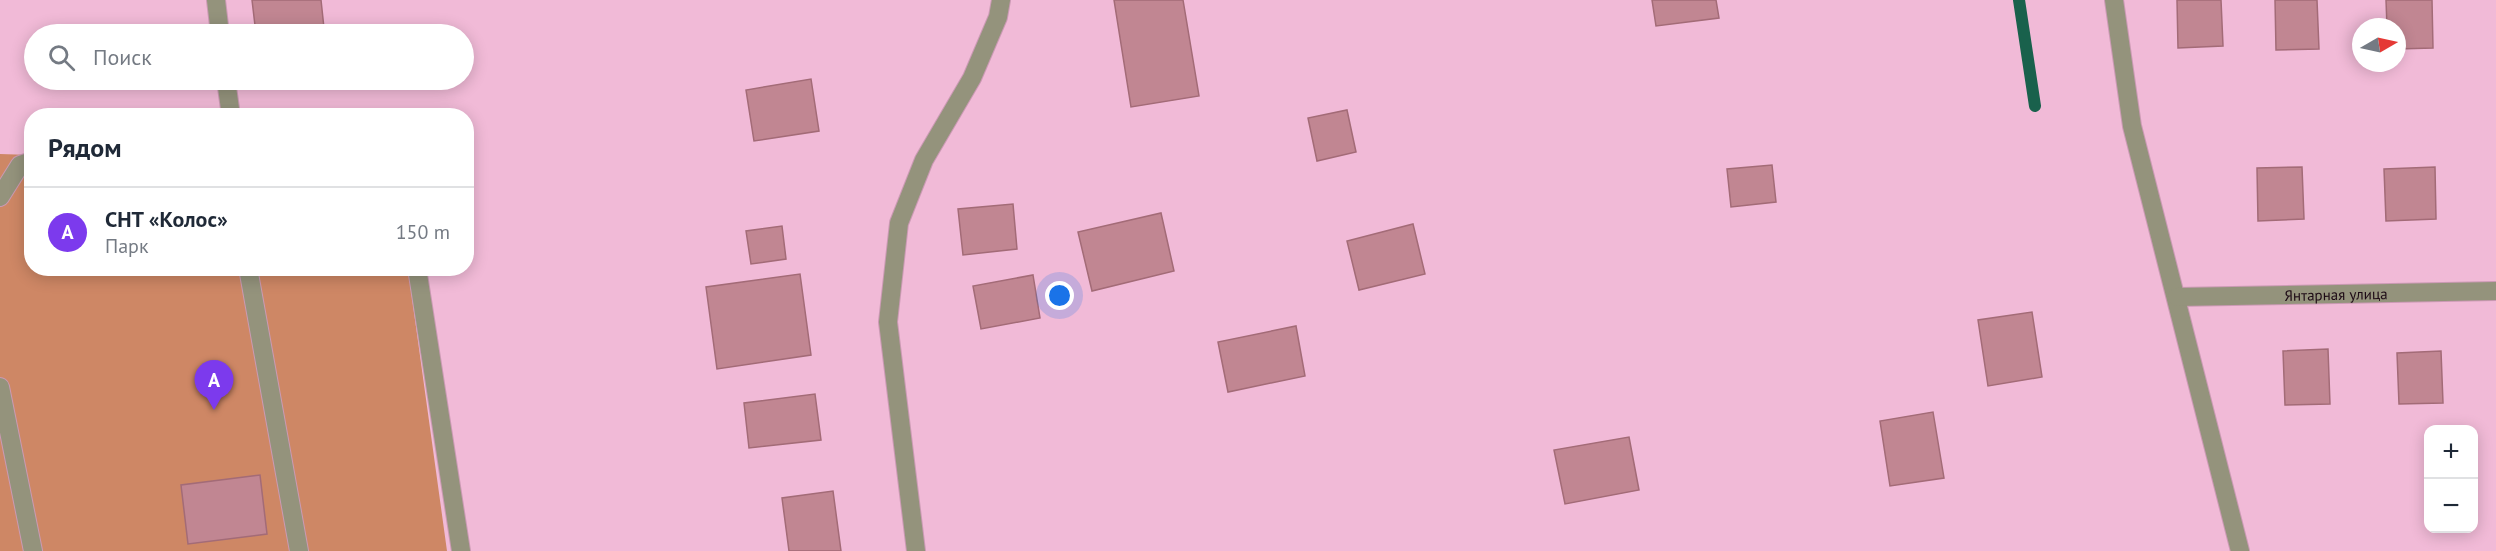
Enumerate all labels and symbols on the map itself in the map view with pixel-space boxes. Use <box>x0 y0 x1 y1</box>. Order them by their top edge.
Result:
north arrow <box>2352 18 2406 72</box>
your location <box>1045 281 1074 310</box>
street label: Янтарная улица <box>2284 284 2388 304</box>
pin: A <box>194 360 234 410</box>

